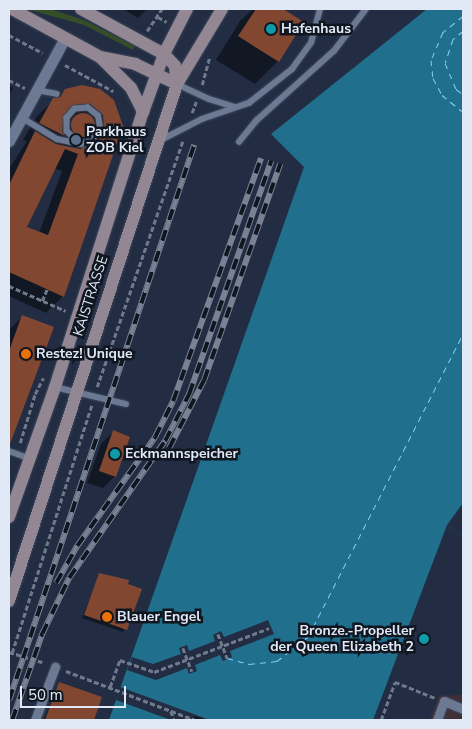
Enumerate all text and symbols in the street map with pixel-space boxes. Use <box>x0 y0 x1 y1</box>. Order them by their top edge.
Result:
place label: Hafenhaus <box>281 21 351 37</box>
marker: Hafenhaus <box>265 23 277 35</box>
place label: Parkhaus ZOB Kiel <box>86 124 146 156</box>
marker: Parkhaus ZOB Kiel <box>70 134 82 146</box>
street label: KAISTRASSE <box>70 254 112 338</box>
place label: Restez! Unique <box>36 346 133 362</box>
marker: Restez! Unique <box>20 348 32 360</box>
place label: Eckmannspeicher <box>125 446 238 462</box>
marker: Eckmannspeicher <box>109 448 121 460</box>
place label: Blauer Engel <box>117 609 201 625</box>
marker: Blauer Engel <box>101 611 113 623</box>
place label: Bronze.-Propeller der Queen Elizabeth 2 <box>270 623 414 656</box>
marker: Bronze.-Propeller der Queen Elizabeth 2 <box>418 633 430 645</box>
scale bar <box>22 676 129 708</box>
text: 50 m <box>28 685 63 705</box>

